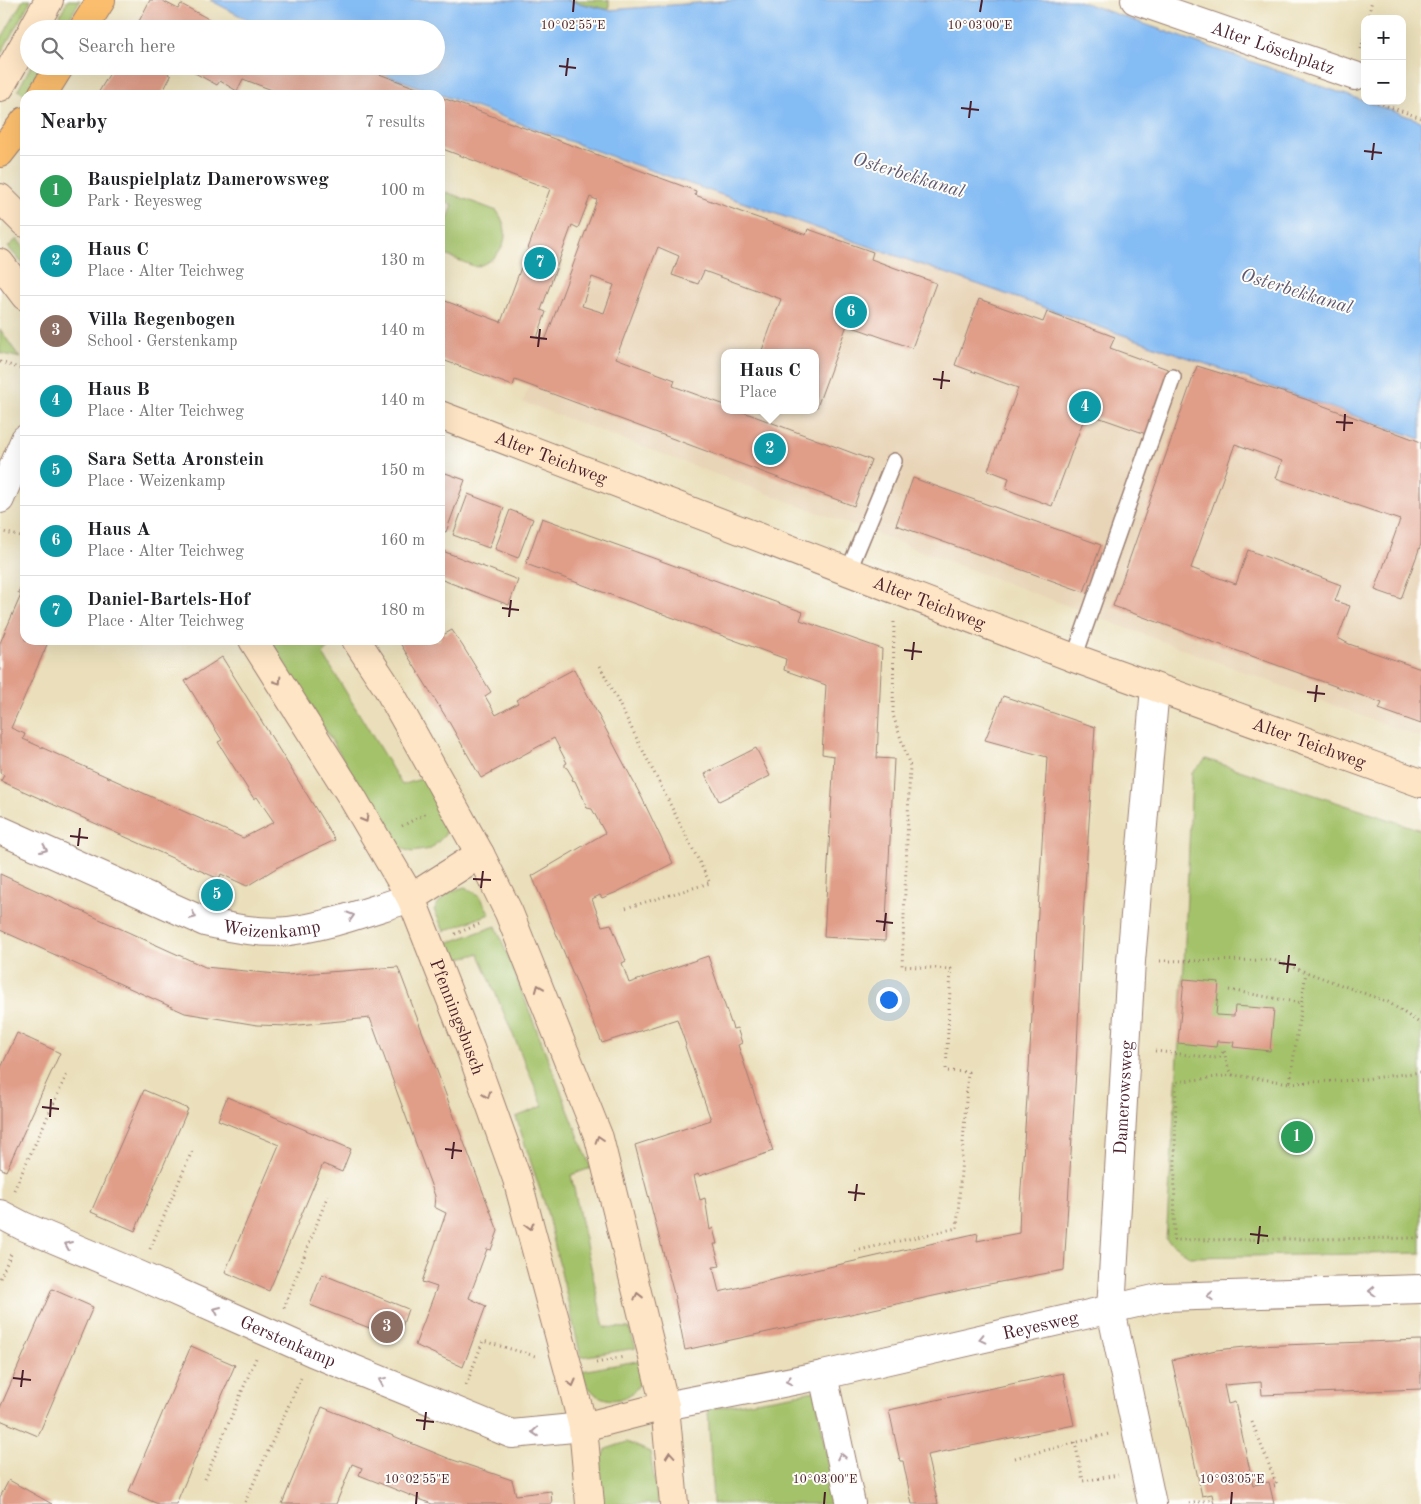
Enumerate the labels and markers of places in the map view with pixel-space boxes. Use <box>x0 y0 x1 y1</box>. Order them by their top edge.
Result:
pin: 7 <box>524 244 556 282</box>
pin: 6 <box>835 293 867 331</box>
pin: 4 <box>1069 388 1101 426</box>
pin: 2 <box>754 430 786 468</box>
pin: 5 <box>201 876 233 914</box>
pin: 1 <box>1281 1118 1313 1156</box>
pin: 3 <box>371 1308 403 1346</box>

